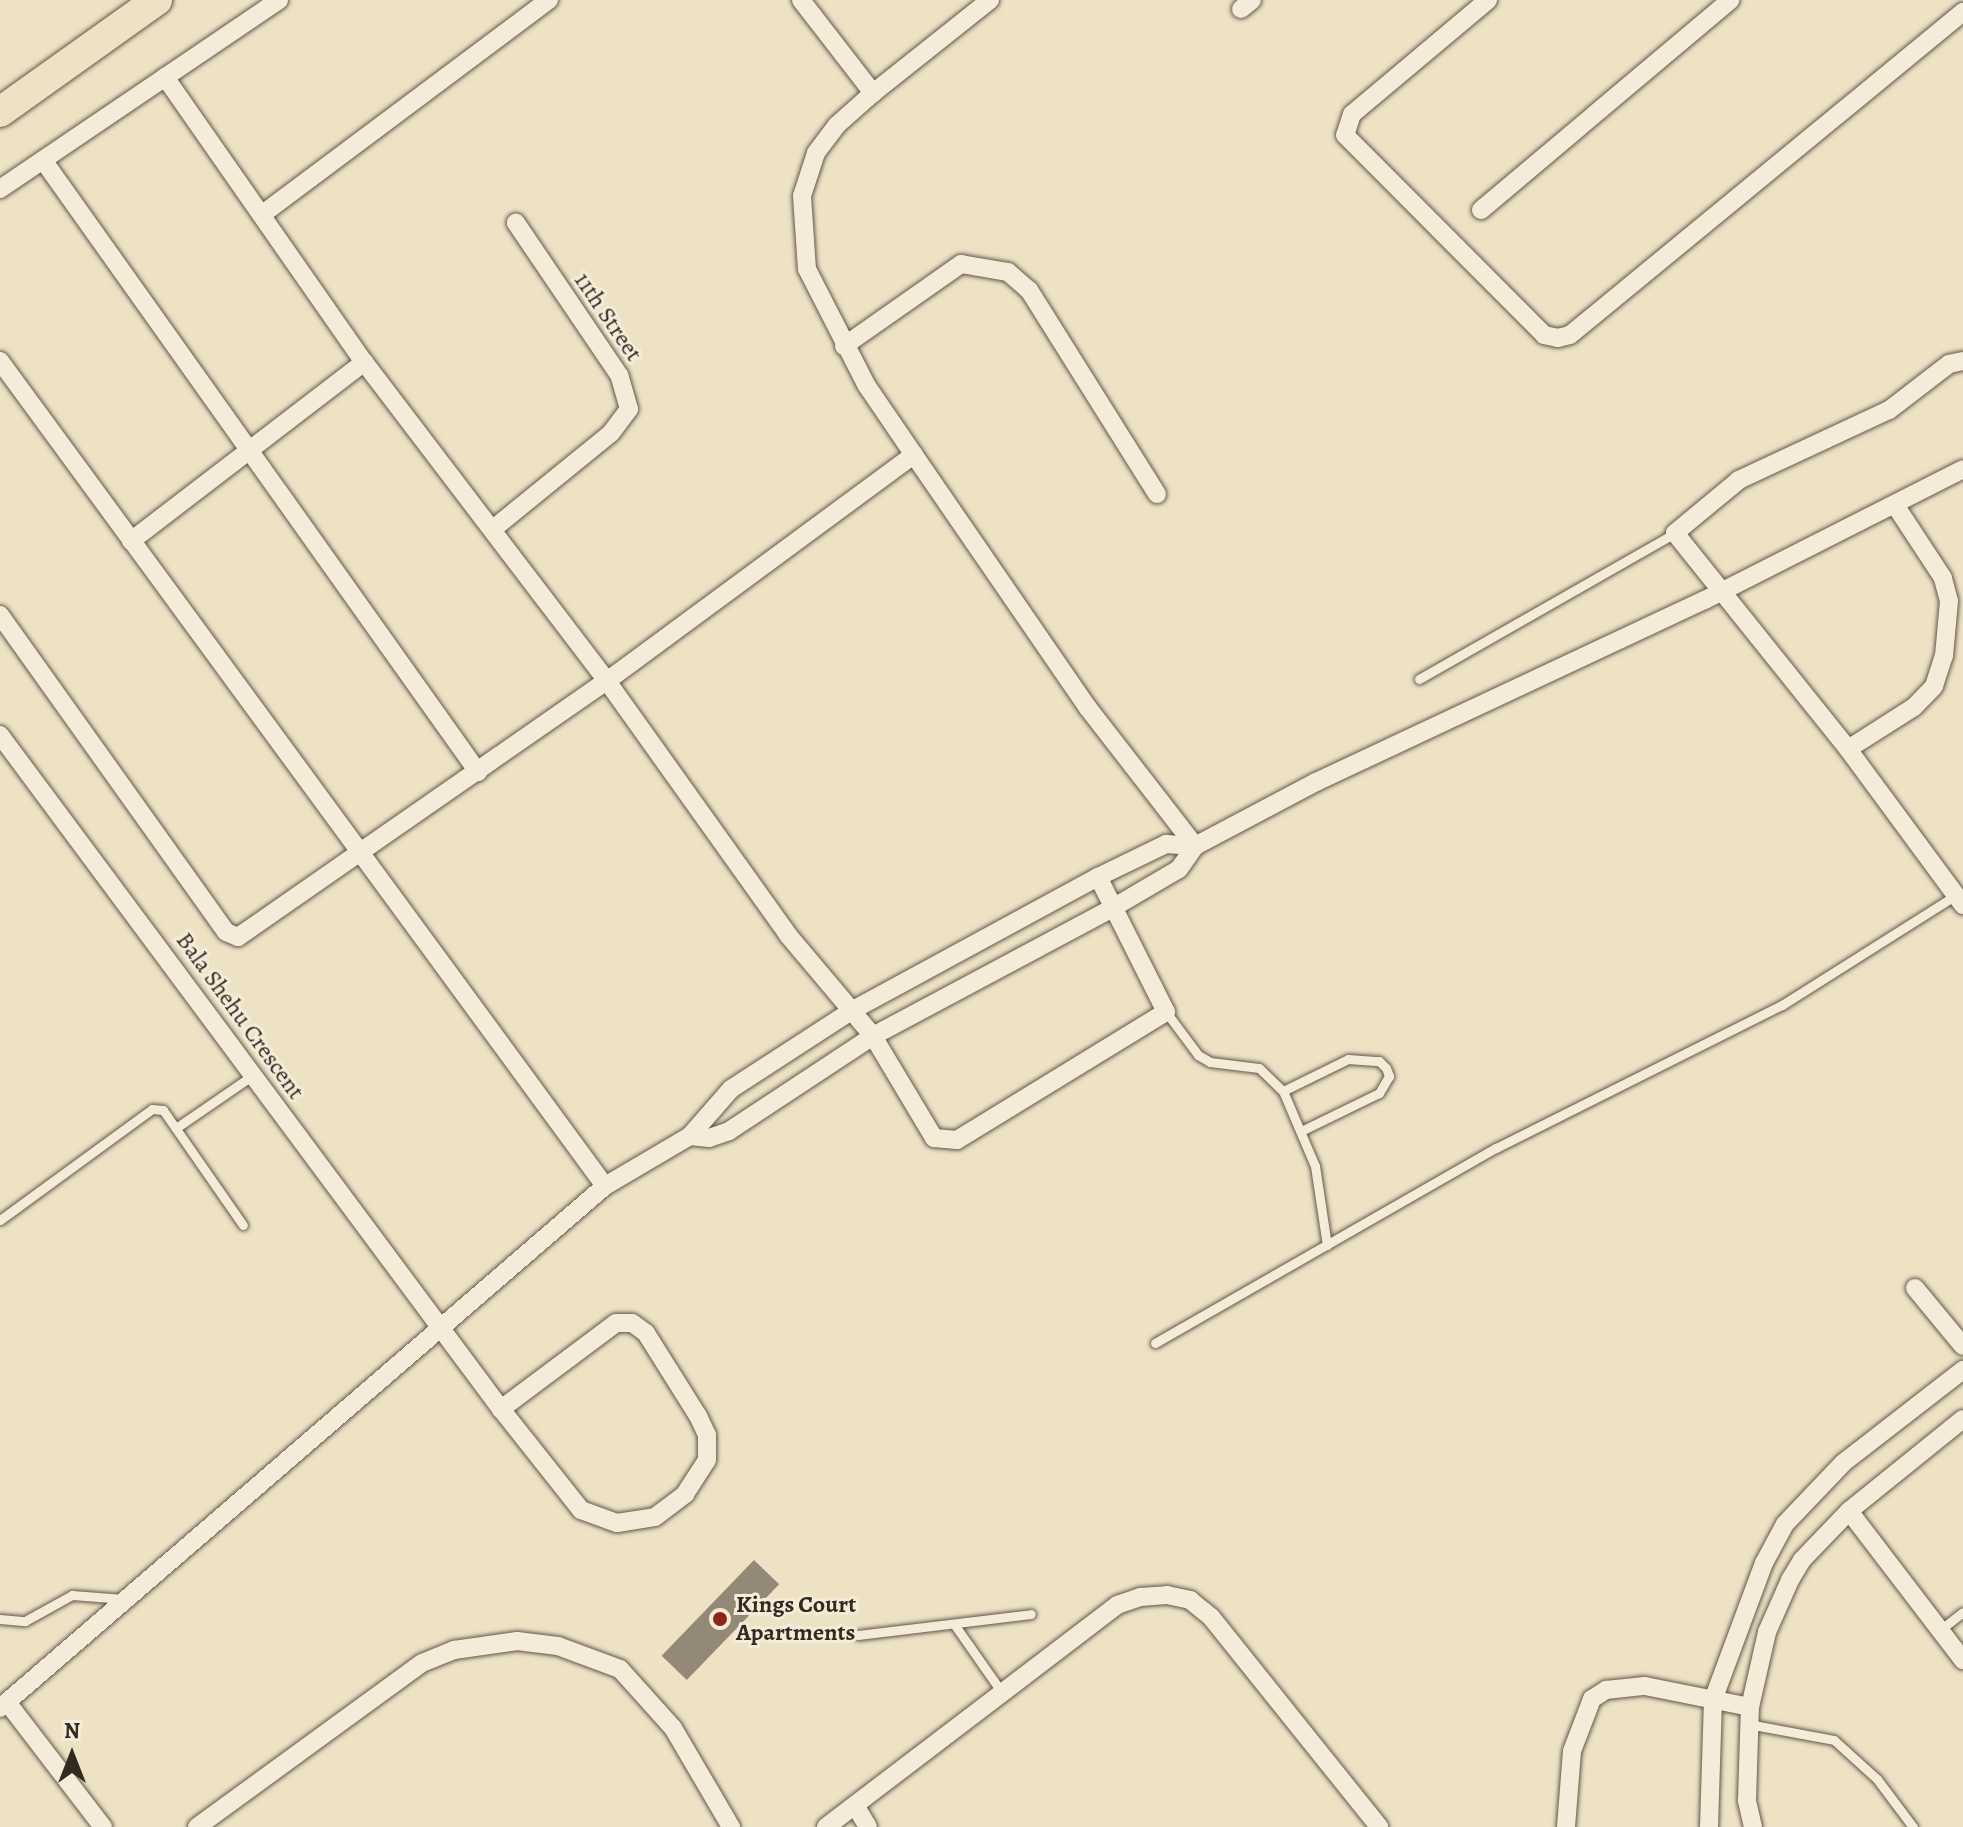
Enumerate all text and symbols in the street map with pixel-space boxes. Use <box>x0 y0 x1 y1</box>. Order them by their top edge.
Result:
street label: 11th Street <box>568 267 648 367</box>
street label: Bala Shehu Crescent <box>170 927 310 1105</box>
place label: Kings Court Apartments <box>736 1591 856 1647</box>
marker: Kings Court Apartments <box>711 1610 729 1628</box>
north arrow <box>32 1715 112 1795</box>
text: N <box>64 1716 80 1746</box>

